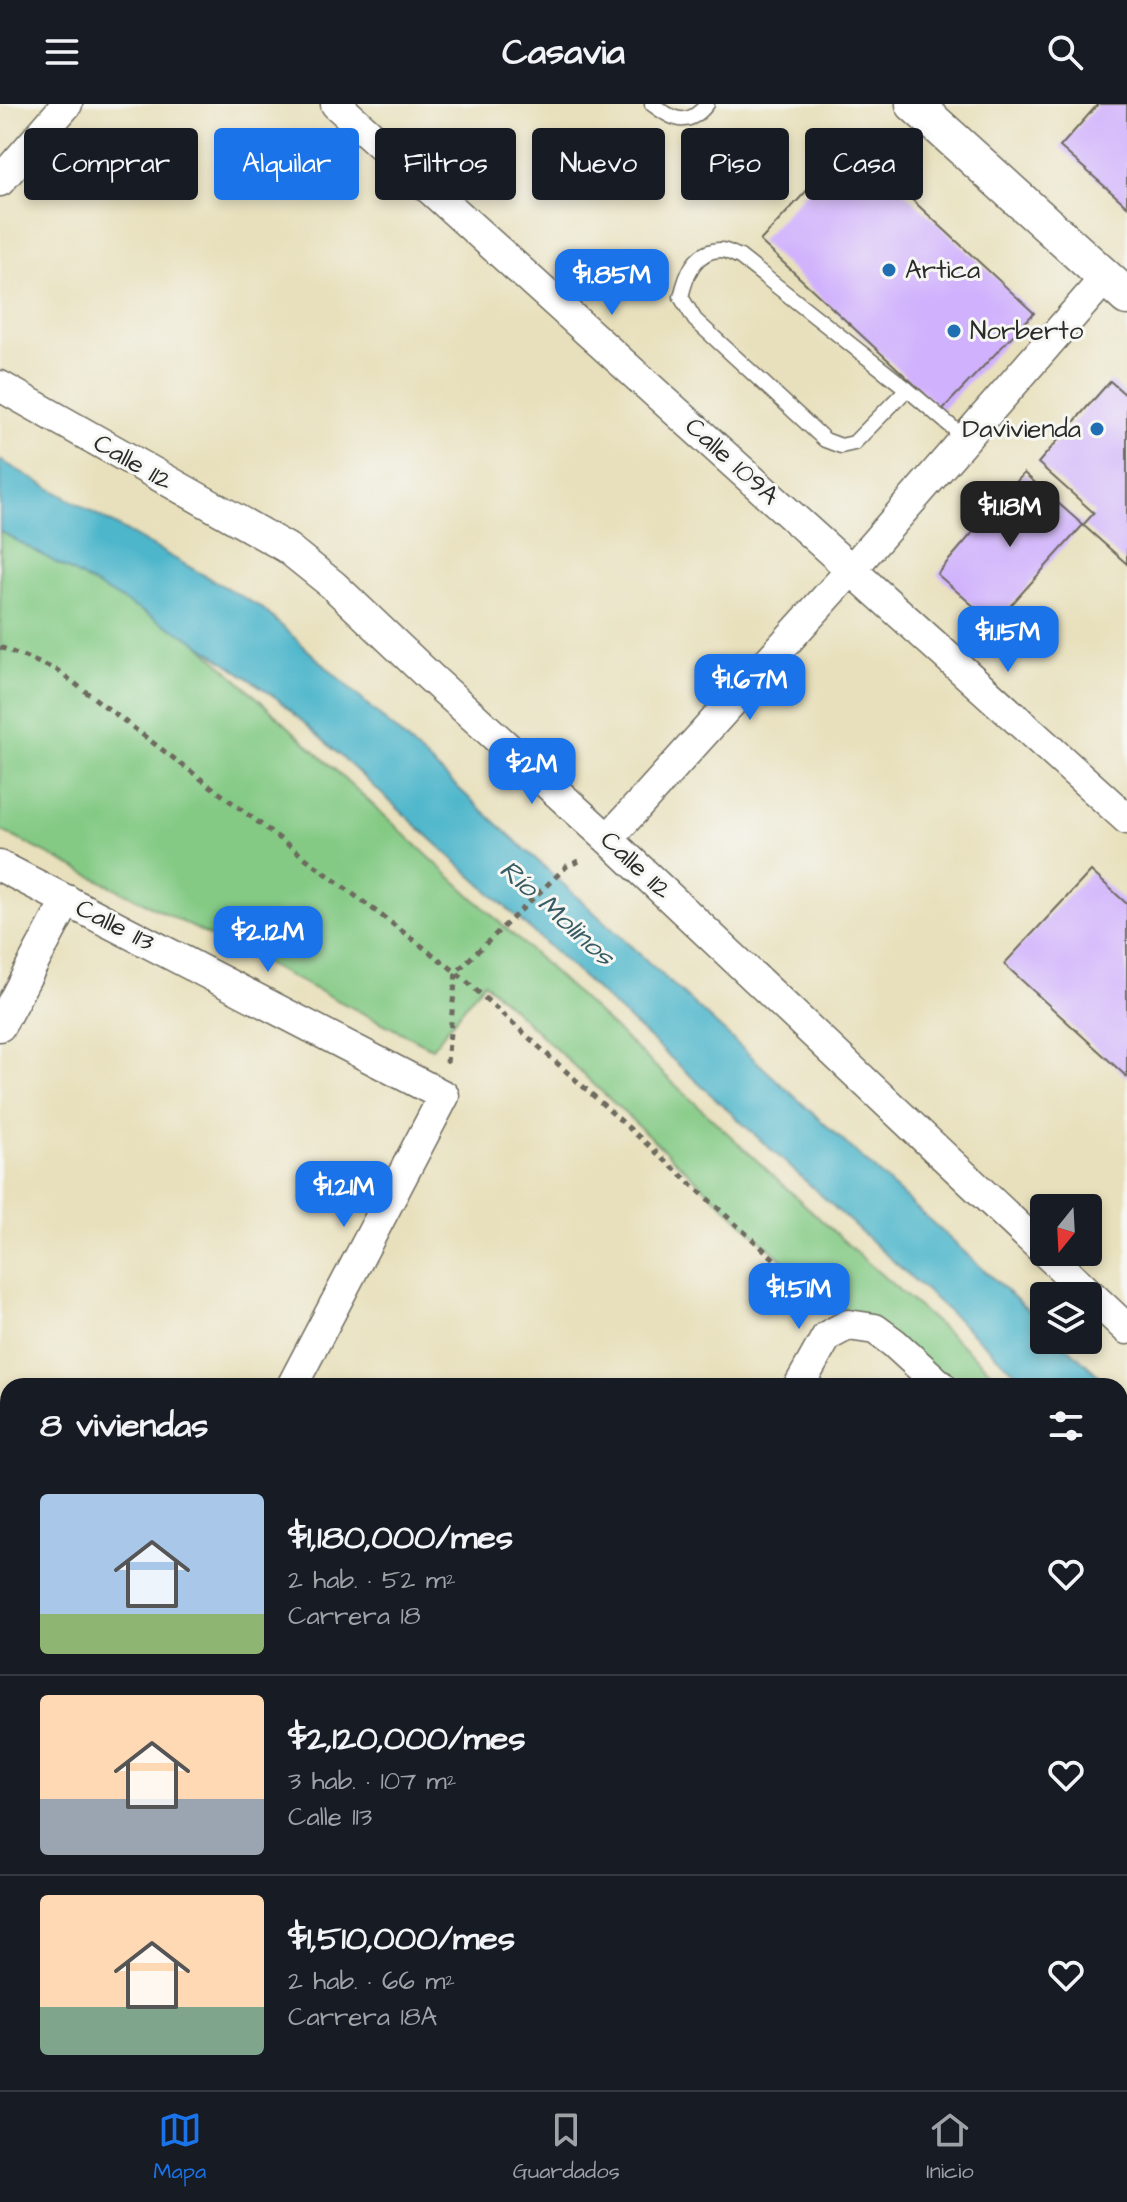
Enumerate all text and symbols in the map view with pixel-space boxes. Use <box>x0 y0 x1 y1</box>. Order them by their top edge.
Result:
text: Casavia <box>502 27 625 78</box>
icon: menu <box>40 30 84 74</box>
icon: search <box>1043 30 1087 74</box>
chip: Comprar <box>24 128 198 200</box>
chip: Alquilar <box>214 128 359 200</box>
chip: Filtros <box>375 128 516 200</box>
chip: Nuevo <box>532 128 665 200</box>
chip: Piso <box>681 128 789 200</box>
chip: Casa <box>805 128 923 200</box>
pin: $1.85M <box>547 249 677 317</box>
place label: Artica <box>905 252 980 288</box>
text: $1.85M <box>573 257 651 293</box>
marker: Artica <box>880 261 898 279</box>
place label: Norberto <box>970 313 1084 349</box>
marker: Norberto <box>945 322 963 340</box>
street label: Calle 109A <box>677 409 787 513</box>
place label: Davivienda <box>962 411 1081 447</box>
marker: Davivienda <box>1088 420 1106 438</box>
street label: Calle 112 <box>87 425 179 499</box>
pin: $1.18M <box>945 481 1075 549</box>
text: $1.18M <box>978 489 1042 525</box>
pin: $1.15M <box>943 606 1073 674</box>
text: $1.15M <box>976 614 1040 650</box>
pin: $1.67M <box>685 654 815 722</box>
text: $1.67M <box>712 662 788 698</box>
pin: $2M <box>493 738 571 806</box>
text: $2M <box>507 746 557 782</box>
street label: Calle 112 <box>592 823 680 908</box>
water label: Río Molinos <box>491 851 624 976</box>
street label: Calle 113 <box>69 890 161 960</box>
pin: $2.12M <box>203 906 333 974</box>
text: $2.12M <box>232 914 304 950</box>
pin: $1.21M <box>279 1161 409 1229</box>
text: $1.21M <box>313 1169 375 1205</box>
north arrow <box>1030 1194 1102 1266</box>
map controls <box>1030 1194 1102 1354</box>
pin: $1.51M <box>734 1263 864 1331</box>
text: $1.51M <box>767 1271 831 1307</box>
button: layers <box>1030 1282 1102 1354</box>
text: 8 viviendas <box>40 1402 208 1450</box>
icon: filters <box>1044 1404 1088 1448</box>
text: $1,180,000/mes <box>288 1514 513 1562</box>
icon: home <box>104 1526 200 1622</box>
icon: heart <box>1044 1552 1088 1596</box>
text: 2 hab. · 52 m² <box>288 1562 456 1598</box>
text: Carrera 18 <box>288 1598 421 1634</box>
text: $2,120,000/mes <box>288 1715 525 1763</box>
icon: home <box>104 1727 200 1823</box>
icon: heart <box>1044 1753 1088 1797</box>
text: 3 hab. · 107 m² <box>288 1763 457 1799</box>
text: Calle 113 <box>288 1799 372 1835</box>
text: $1,510,000/mes <box>288 1915 515 1963</box>
icon: home <box>104 1927 200 2023</box>
icon: heart <box>1044 1953 1088 1997</box>
text: 2 hab. · 66 m² <box>288 1963 455 1999</box>
text: Carrera 18A <box>288 1999 437 2035</box>
tab: Mapa <box>153 2108 206 2187</box>
tab: Guardados <box>513 2108 620 2187</box>
tab: Inicio <box>926 2108 974 2187</box>

